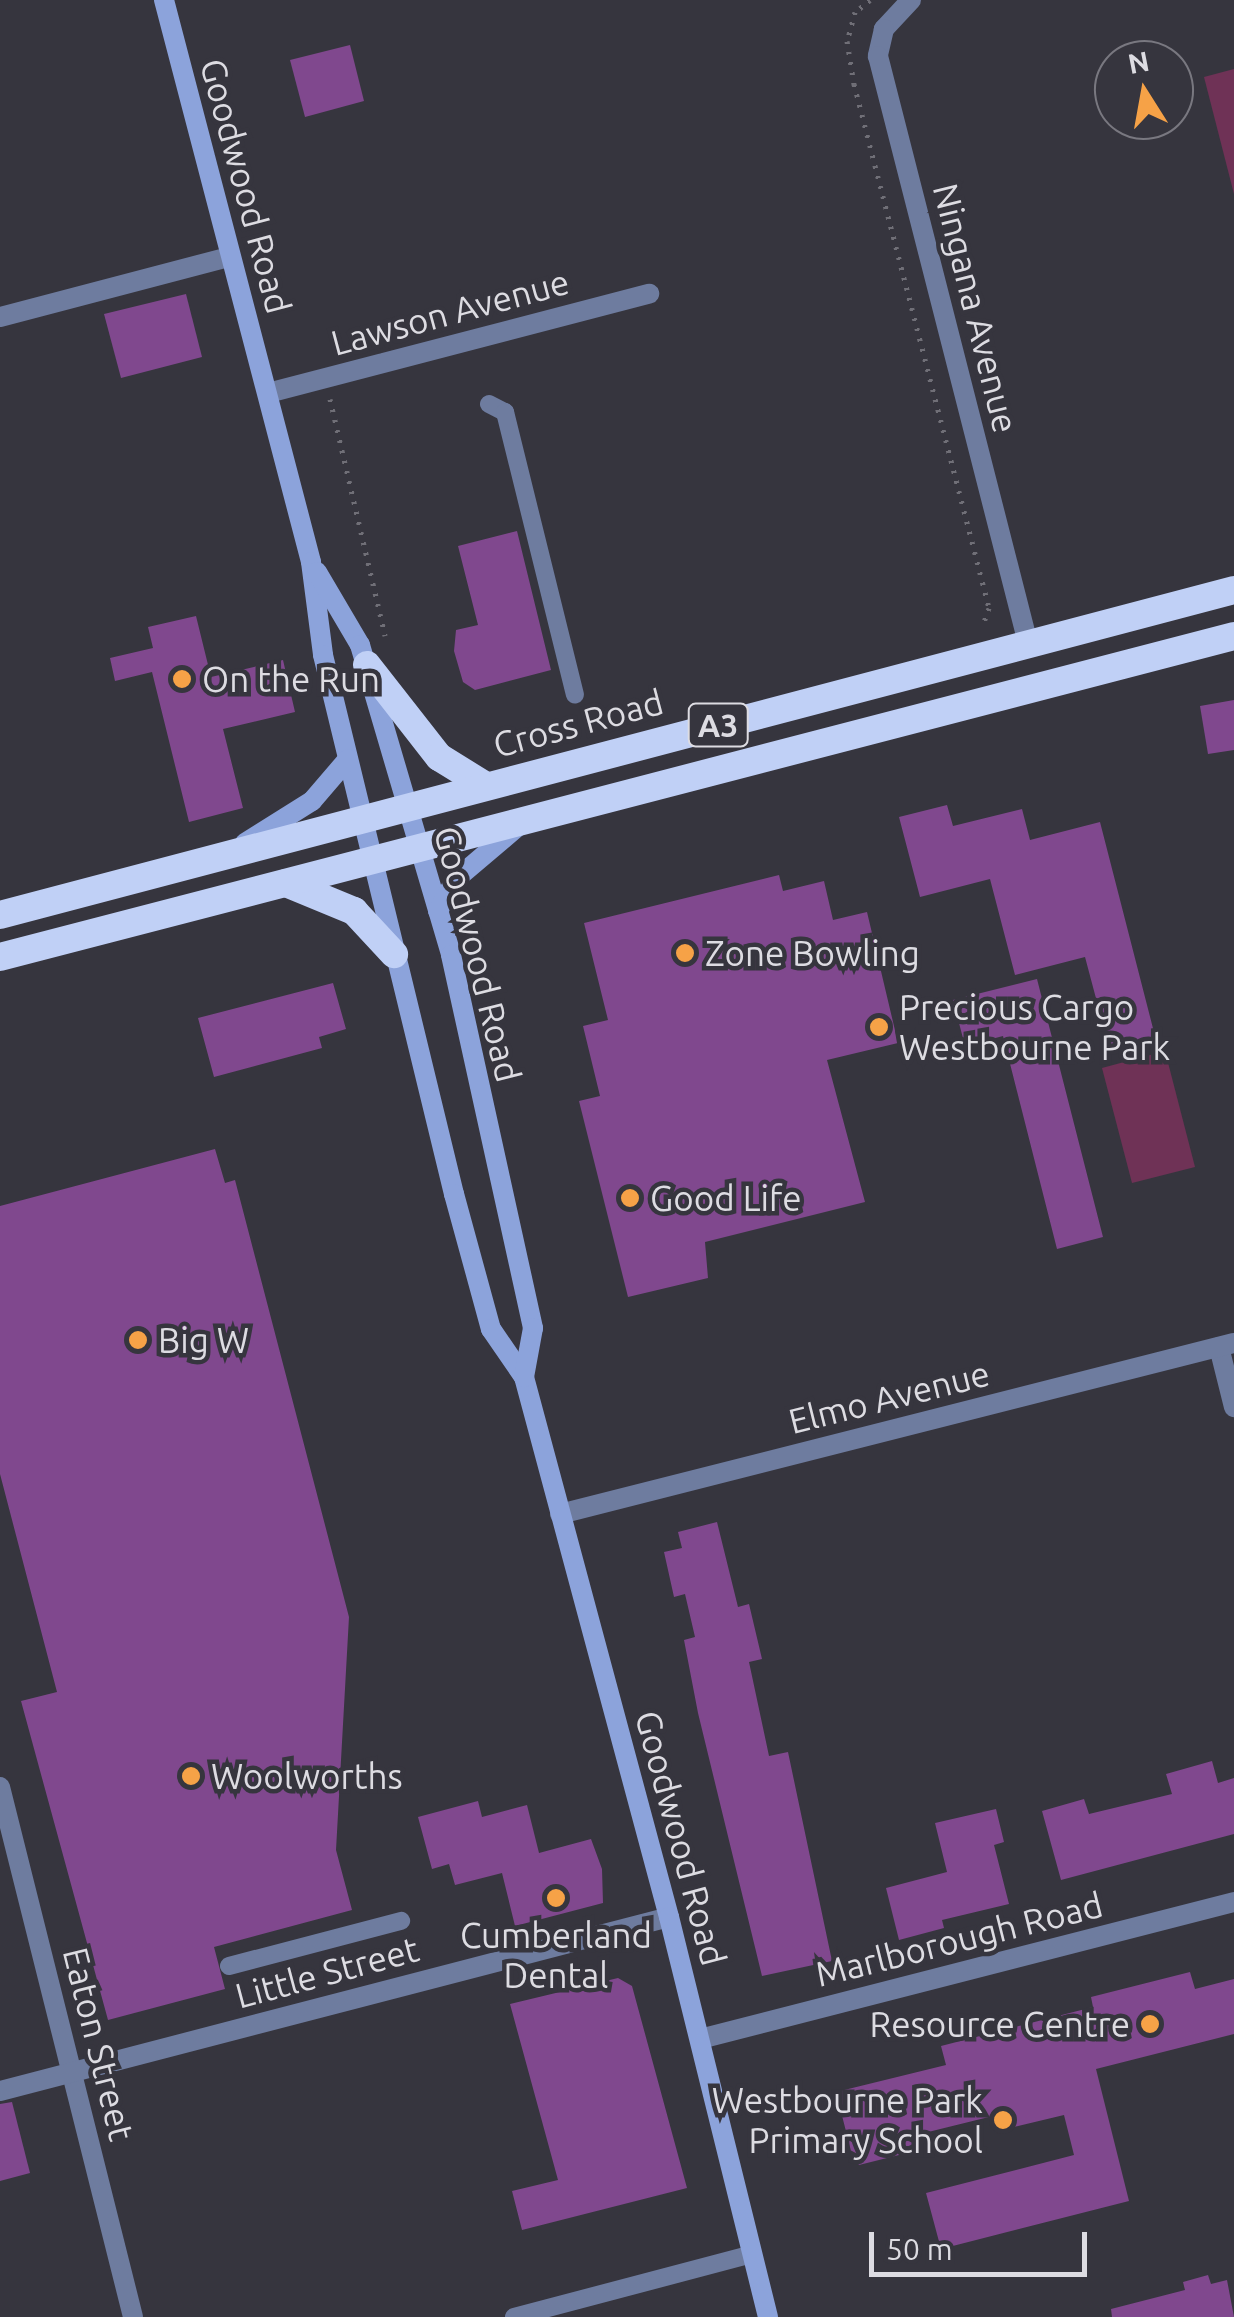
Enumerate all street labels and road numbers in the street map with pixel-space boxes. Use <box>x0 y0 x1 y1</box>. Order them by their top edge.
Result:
street label: Goodwood Road <box>192 54 300 318</box>
street label: Ningana Avenue <box>925 179 1027 437</box>
street label: Lawson Avenue <box>326 260 574 364</box>
street label: Cross Road <box>488 680 668 766</box>
road number: A3 <box>686 698 750 752</box>
street label: Goodwood Road <box>426 822 530 1086</box>
street label: Elmo Avenue <box>784 1352 994 1442</box>
street label: Goodwood Road <box>627 1706 735 1970</box>
street label: Marlborough Road <box>811 1883 1107 1995</box>
street label: Little Street <box>231 1927 423 2017</box>
street label: Eaton Street <box>55 1943 143 2145</box>

